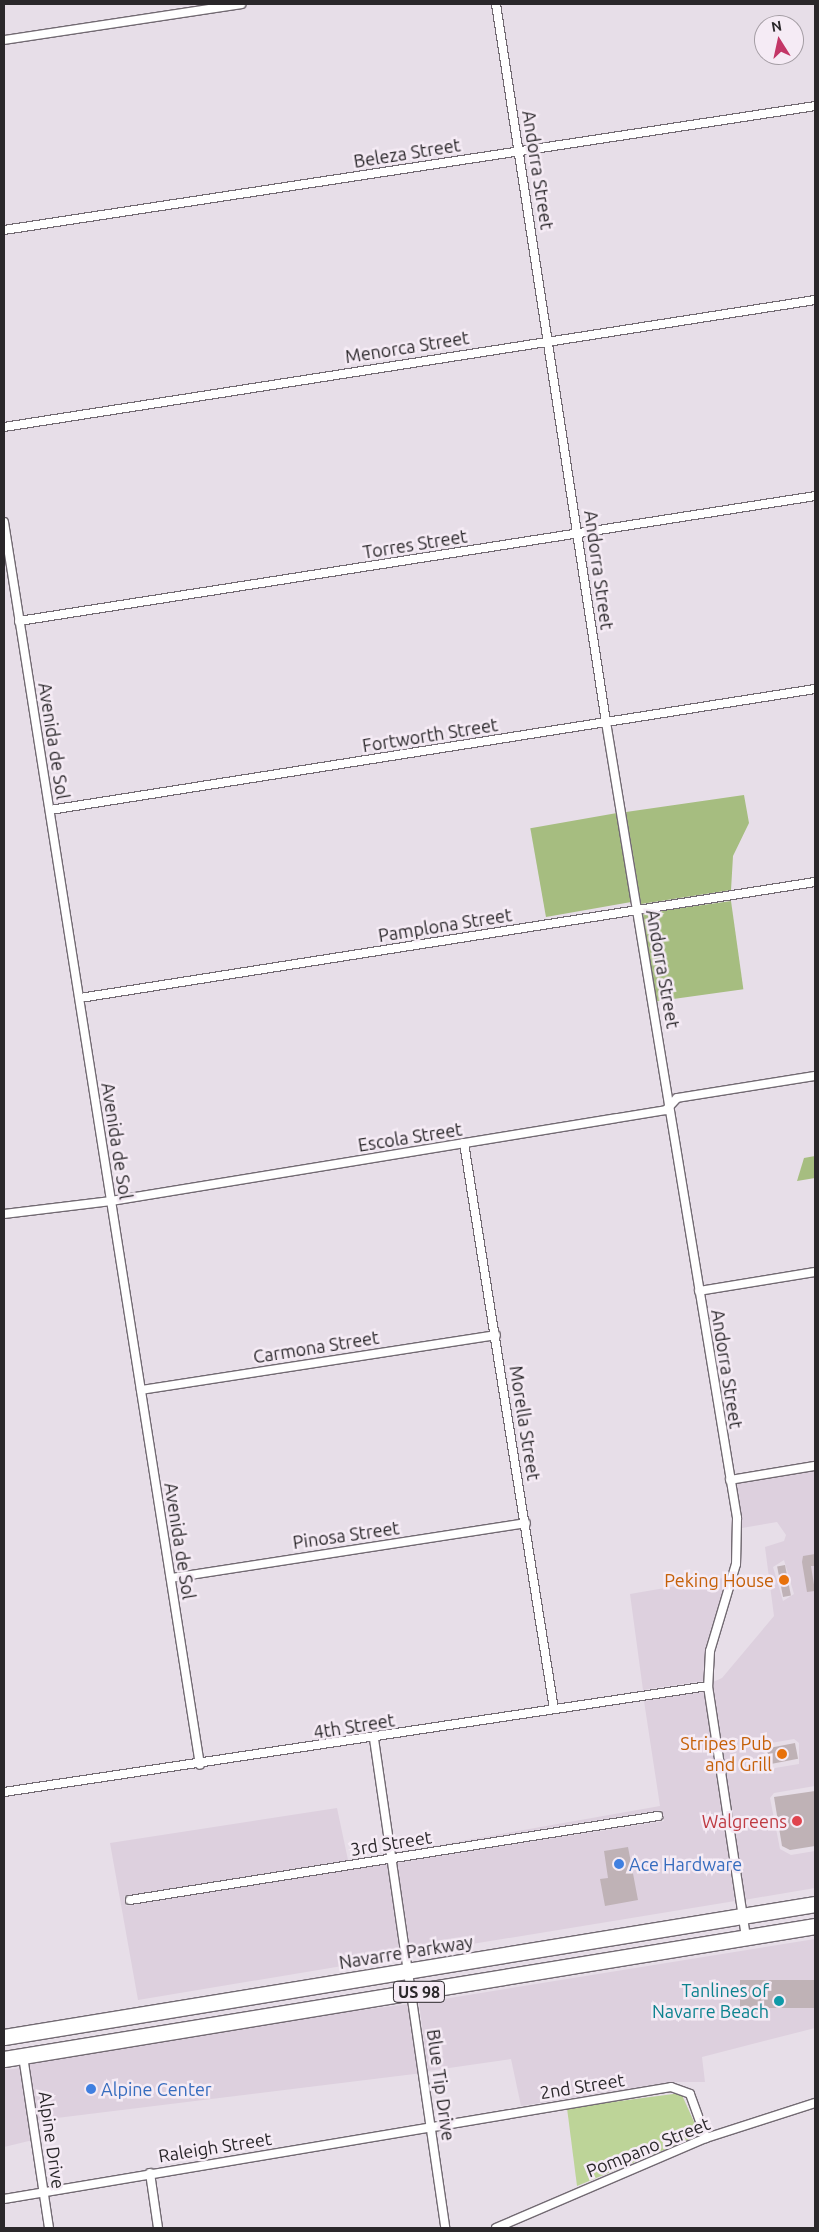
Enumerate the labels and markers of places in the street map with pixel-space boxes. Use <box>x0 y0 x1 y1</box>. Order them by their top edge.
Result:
place label: Peking House <box>664 1569 774 1591</box>
marker: Peking House <box>778 1574 790 1586</box>
place label: Stripes Pub and Grill <box>680 1733 772 1776</box>
marker: Stripes Pub and Grill <box>776 1748 788 1760</box>
place label: Walgreens <box>702 1810 787 1832</box>
marker: Walgreens <box>791 1815 803 1827</box>
place label: Ace Hardware <box>629 1853 742 1875</box>
marker: Ace Hardware <box>613 1858 625 1870</box>
place label: Tanlines of Navarre Beach <box>652 1980 769 2022</box>
marker: Tanlines of Navarre Beach <box>773 1995 785 2007</box>
place label: Alpine Center <box>101 2078 212 2100</box>
marker: Alpine Center <box>85 2083 97 2095</box>

